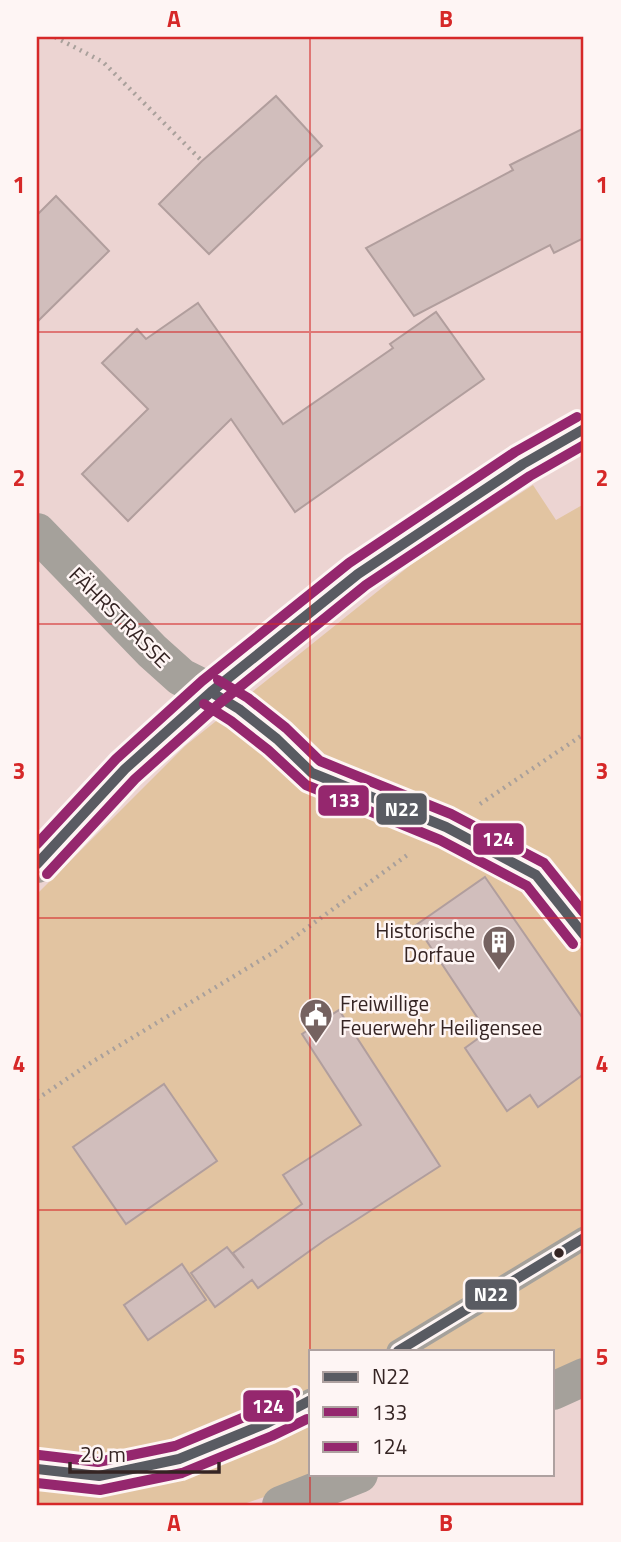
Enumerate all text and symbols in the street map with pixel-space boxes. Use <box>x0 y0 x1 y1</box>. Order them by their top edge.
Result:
text: A <box>167 1 181 36</box>
text: B <box>439 1 453 36</box>
text: 1 <box>13 167 25 202</box>
text: 1 <box>596 167 608 202</box>
text: 2 <box>13 460 25 495</box>
text: 2 <box>596 460 608 495</box>
street label: FÄHRSTRASSE <box>62 559 178 675</box>
text: 3 <box>13 753 25 788</box>
text: 3 <box>596 753 608 788</box>
line badge: 133 <box>317 784 370 817</box>
text: 133 <box>328 785 360 814</box>
line badge: N22 <box>375 792 428 826</box>
text: N22 <box>385 794 419 823</box>
line badge: 124 <box>472 822 525 856</box>
text: 124 <box>482 824 514 853</box>
place label: Historische Dorfaue <box>375 914 475 970</box>
building icon: Historische Dorfaue <box>480 923 518 972</box>
place label: Freiwillige Feuerwehr Heiligensee <box>340 987 542 1043</box>
public building icon: Freiwillige Feuerwehr Heiligensee <box>297 996 335 1045</box>
text: 4 <box>13 1046 25 1081</box>
text: 4 <box>596 1046 608 1081</box>
unlabelled marker <box>552 1246 566 1260</box>
line badge: N22 <box>464 1278 518 1311</box>
text: N22 <box>474 1279 508 1308</box>
text: 5 <box>13 1339 25 1374</box>
text: 5 <box>596 1339 608 1374</box>
legend <box>309 1350 554 1476</box>
text: N22 <box>372 1360 410 1392</box>
line badge: 124 <box>242 1389 295 1423</box>
text: 124 <box>252 1391 284 1420</box>
text: 133 <box>372 1396 407 1428</box>
scale bar <box>70 1430 219 1474</box>
text: 124 <box>372 1430 407 1462</box>
text: 20 m <box>80 1438 126 1470</box>
text: A <box>167 1505 181 1540</box>
text: B <box>439 1505 453 1540</box>

